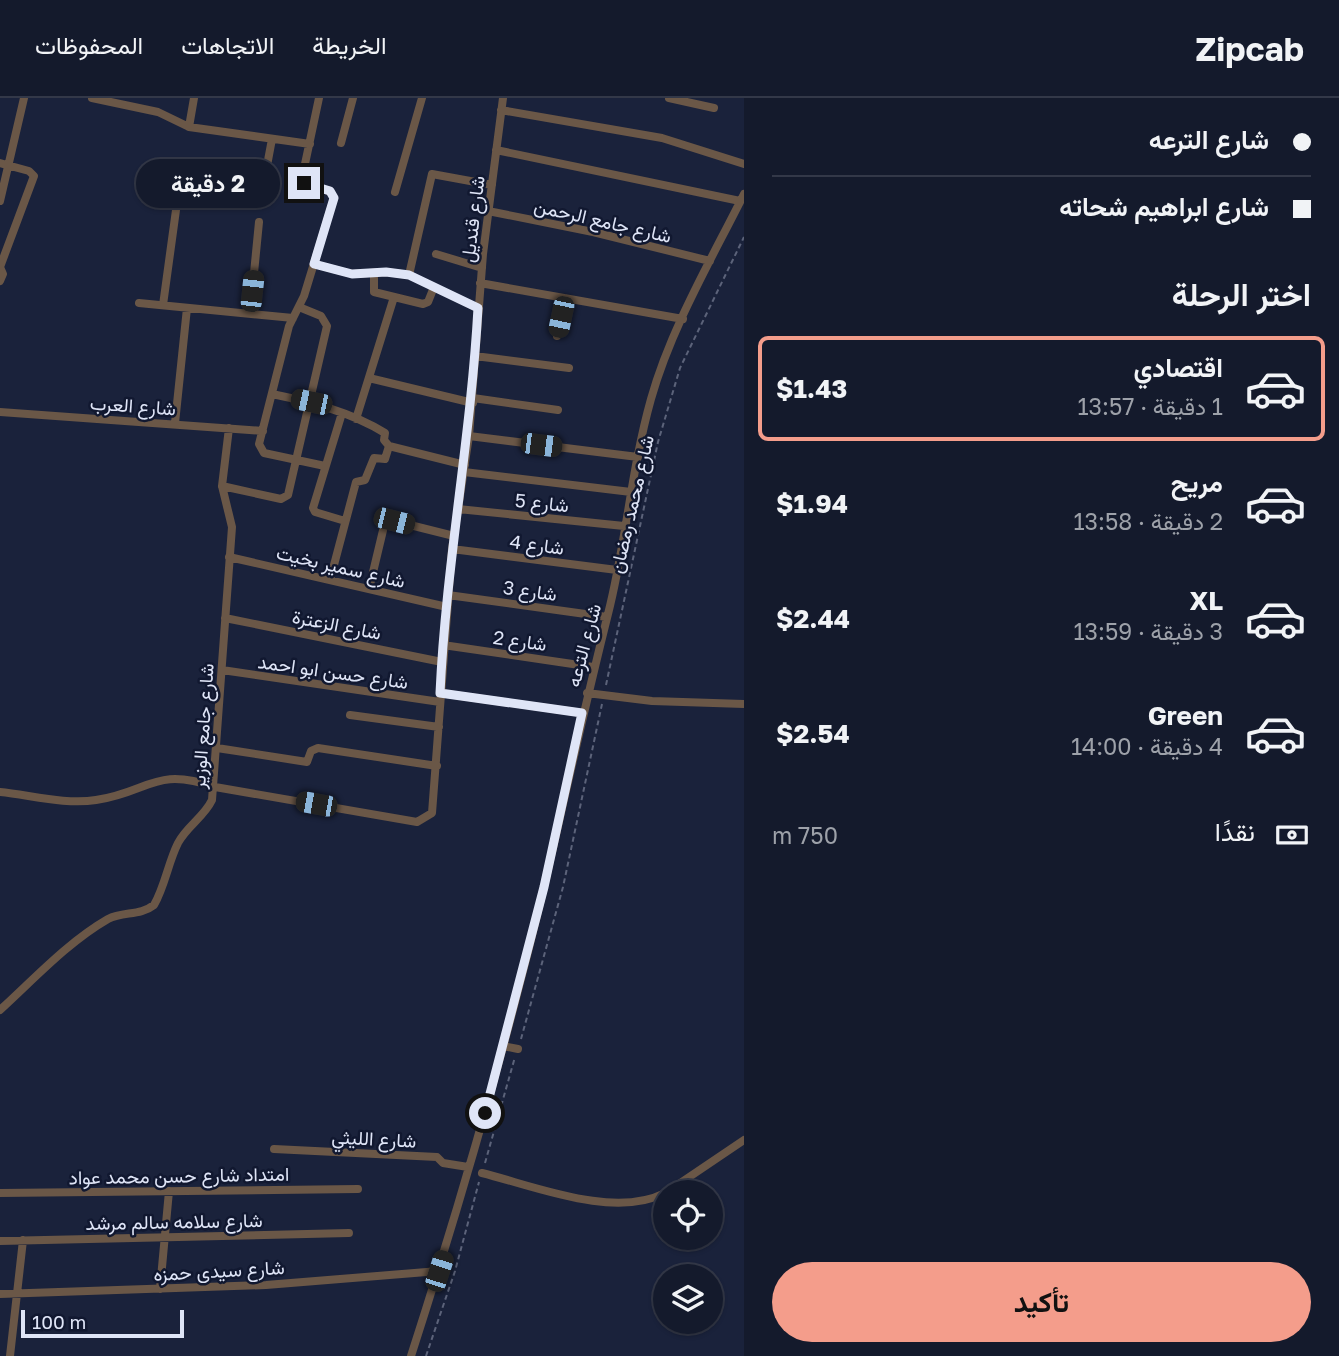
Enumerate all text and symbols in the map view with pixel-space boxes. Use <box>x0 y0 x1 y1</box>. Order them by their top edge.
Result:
text: Zipcab <box>1195 29 1304 68</box>
text: المحفوظات <box>35 30 143 59</box>
text: الاتجاهات <box>181 30 274 59</box>
text: الخريطة <box>312 30 387 59</box>
text: شارع الترعه <box>1149 124 1269 155</box>
callout: 2 دقيقة <box>136 158 280 208</box>
route end <box>288 167 320 199</box>
text: 2 دقيقة <box>171 169 245 197</box>
street label: شارع قنديل <box>455 174 491 264</box>
text: شارع ابراهيم شحاته <box>1059 191 1269 222</box>
street label: شارع جامع الرحمن <box>532 193 674 250</box>
car <box>240 269 265 313</box>
text: اختر الرحلة <box>1172 275 1311 313</box>
car <box>547 294 576 340</box>
text: اقتصادي <box>1134 352 1223 383</box>
icon: car <box>1244 357 1307 420</box>
text: $1.43 <box>776 373 847 404</box>
car <box>289 387 334 417</box>
street label: شارع العرب <box>89 391 177 421</box>
text: 1 دقيقة · 13:57 <box>1077 392 1223 420</box>
car <box>519 432 564 458</box>
street label: شارع محمد رمضان <box>604 433 660 576</box>
text: مريح <box>1171 467 1223 498</box>
icon: car <box>1244 472 1307 535</box>
street label: شارع 5 <box>514 488 570 518</box>
text: $1.94 <box>776 488 848 519</box>
car <box>372 506 417 536</box>
text: 2 دقيقة · 13:58 <box>1073 507 1223 535</box>
street label: شارع 4 <box>508 529 565 561</box>
street label: شارع سمير بخيت <box>274 540 408 594</box>
street label: شارع 3 <box>501 575 558 607</box>
text: XL <box>1189 585 1223 616</box>
icon: car <box>1244 587 1307 650</box>
street label: شارع الترعه <box>561 601 607 690</box>
text: $2.44 <box>776 603 850 634</box>
street label: شارع الزعترة <box>290 604 383 646</box>
text: 3 دقيقة · 13:59 <box>1073 617 1223 645</box>
street label: شارع 2 <box>491 625 548 657</box>
street label: شارع حسن ابو احمد <box>256 649 410 695</box>
street label: شارع جامع الوزير <box>186 662 221 791</box>
text: Green <box>1148 700 1223 731</box>
icon: car <box>1244 702 1307 765</box>
text: $2.54 <box>776 718 850 749</box>
text: 4 دقيقة · 14:00 <box>1071 732 1223 760</box>
car <box>294 790 339 818</box>
text: نقدًا <box>1215 816 1255 847</box>
icon: cash <box>1273 816 1311 854</box>
text: 750 m <box>772 821 838 849</box>
route start <box>469 1097 501 1129</box>
street label: شارع الليثي <box>331 1124 417 1157</box>
street label: امتداد شارع حسن محمد عواد <box>69 1162 290 1190</box>
map controls <box>653 1180 723 1334</box>
button: locate <box>653 1180 723 1250</box>
street label: شارع سلامه سالم مرشد <box>85 1208 263 1236</box>
car <box>423 1248 456 1294</box>
street label: شارع سيدى حمزه <box>153 1255 285 1287</box>
button: تأكيد <box>772 1262 1311 1342</box>
button: layers <box>653 1264 723 1334</box>
scale bar <box>21 1307 184 1339</box>
text: 100 m <box>32 1310 86 1333</box>

